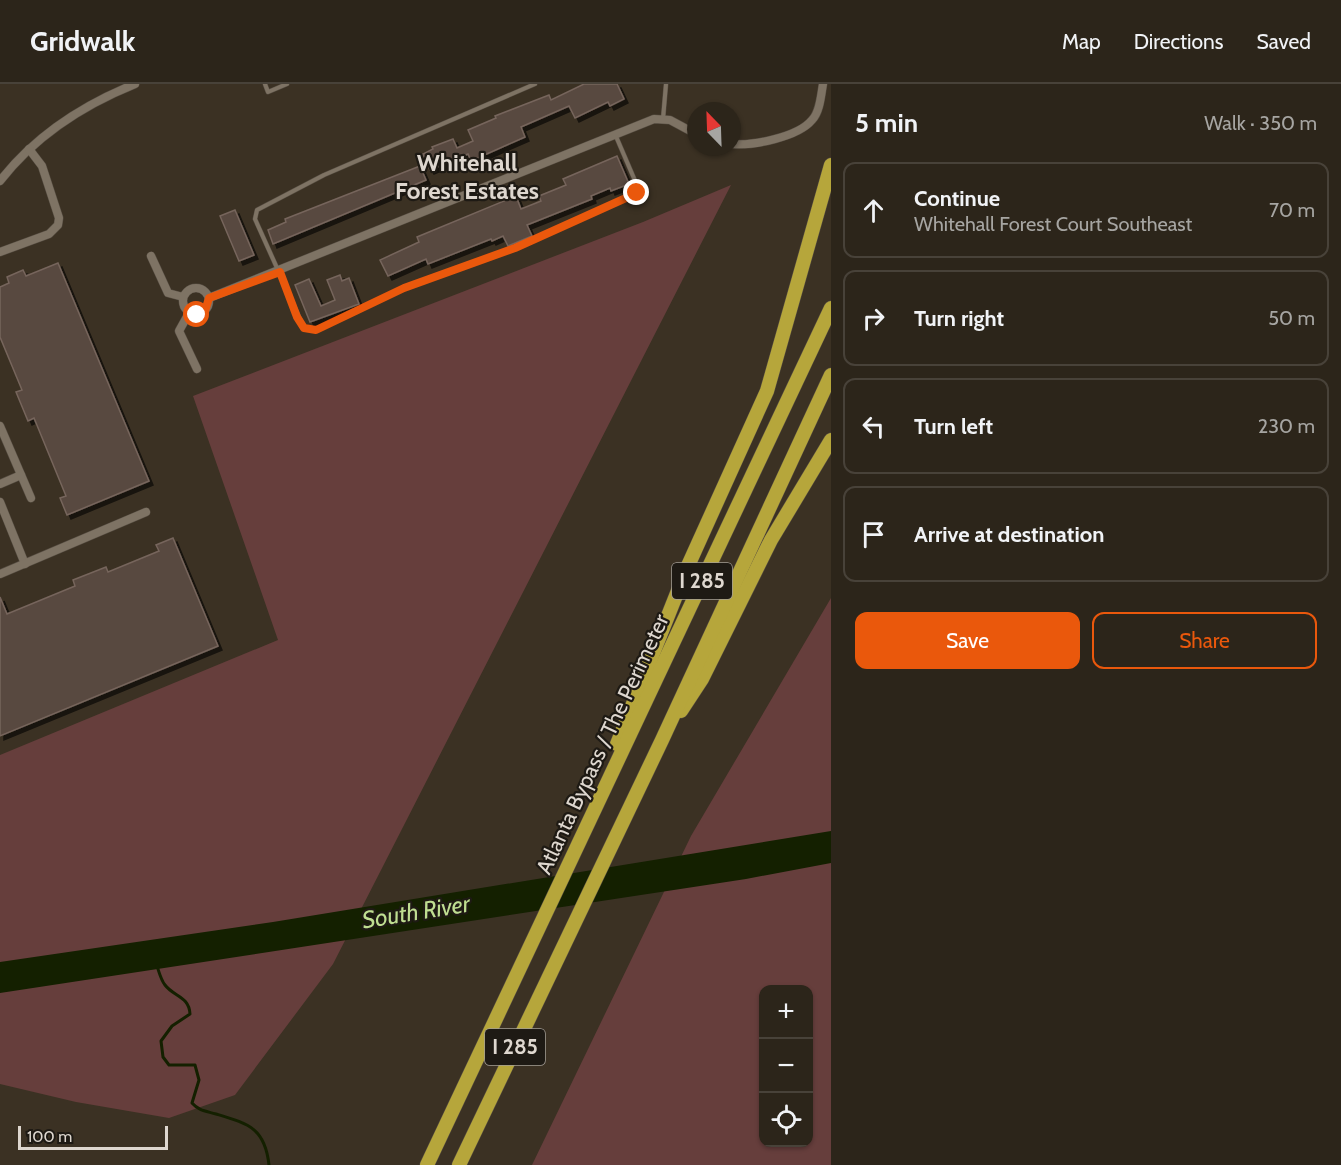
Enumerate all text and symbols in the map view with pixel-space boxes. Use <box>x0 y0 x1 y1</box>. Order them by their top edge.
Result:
text: Gridwalk <box>30 24 135 58</box>
text: Map <box>1062 29 1101 54</box>
text: Directions <box>1134 29 1223 54</box>
text: Saved <box>1256 29 1311 54</box>
north arrow <box>687 102 741 156</box>
text: 5 min <box>855 107 918 139</box>
text: Walk · 350 m <box>1204 111 1317 135</box>
district label: Whitehall Forest Estates <box>395 148 539 205</box>
route end <box>623 179 649 205</box>
text: Continue <box>914 185 1000 212</box>
icon: ahead <box>857 194 890 227</box>
text: 70 m <box>1269 198 1315 222</box>
text: Whitehall Forest Court Southeast <box>914 212 1192 236</box>
route start <box>183 301 209 327</box>
icon: right <box>857 302 890 335</box>
text: Turn right <box>914 305 1004 332</box>
text: 50 m <box>1268 306 1315 330</box>
icon: left <box>857 410 890 443</box>
text: Turn left <box>914 413 993 440</box>
text: 230 m <box>1258 414 1315 438</box>
icon: arrive <box>857 518 890 551</box>
text: Arrive at destination <box>914 521 1104 548</box>
road number: I 285 <box>672 563 732 599</box>
street label: Atlanta Bypass / The Perimeter <box>530 610 675 879</box>
button: Save <box>855 612 1080 669</box>
button: Share <box>1092 612 1317 669</box>
water label: South River <box>360 888 473 934</box>
map controls <box>759 985 813 1147</box>
button: + <box>759 985 813 1039</box>
road number: I 285 <box>485 1029 545 1065</box>
button: − <box>759 1039 813 1093</box>
button: locate <box>759 1093 813 1147</box>
scale bar <box>18 1123 168 1150</box>
text: 100 m <box>27 1127 72 1146</box>

